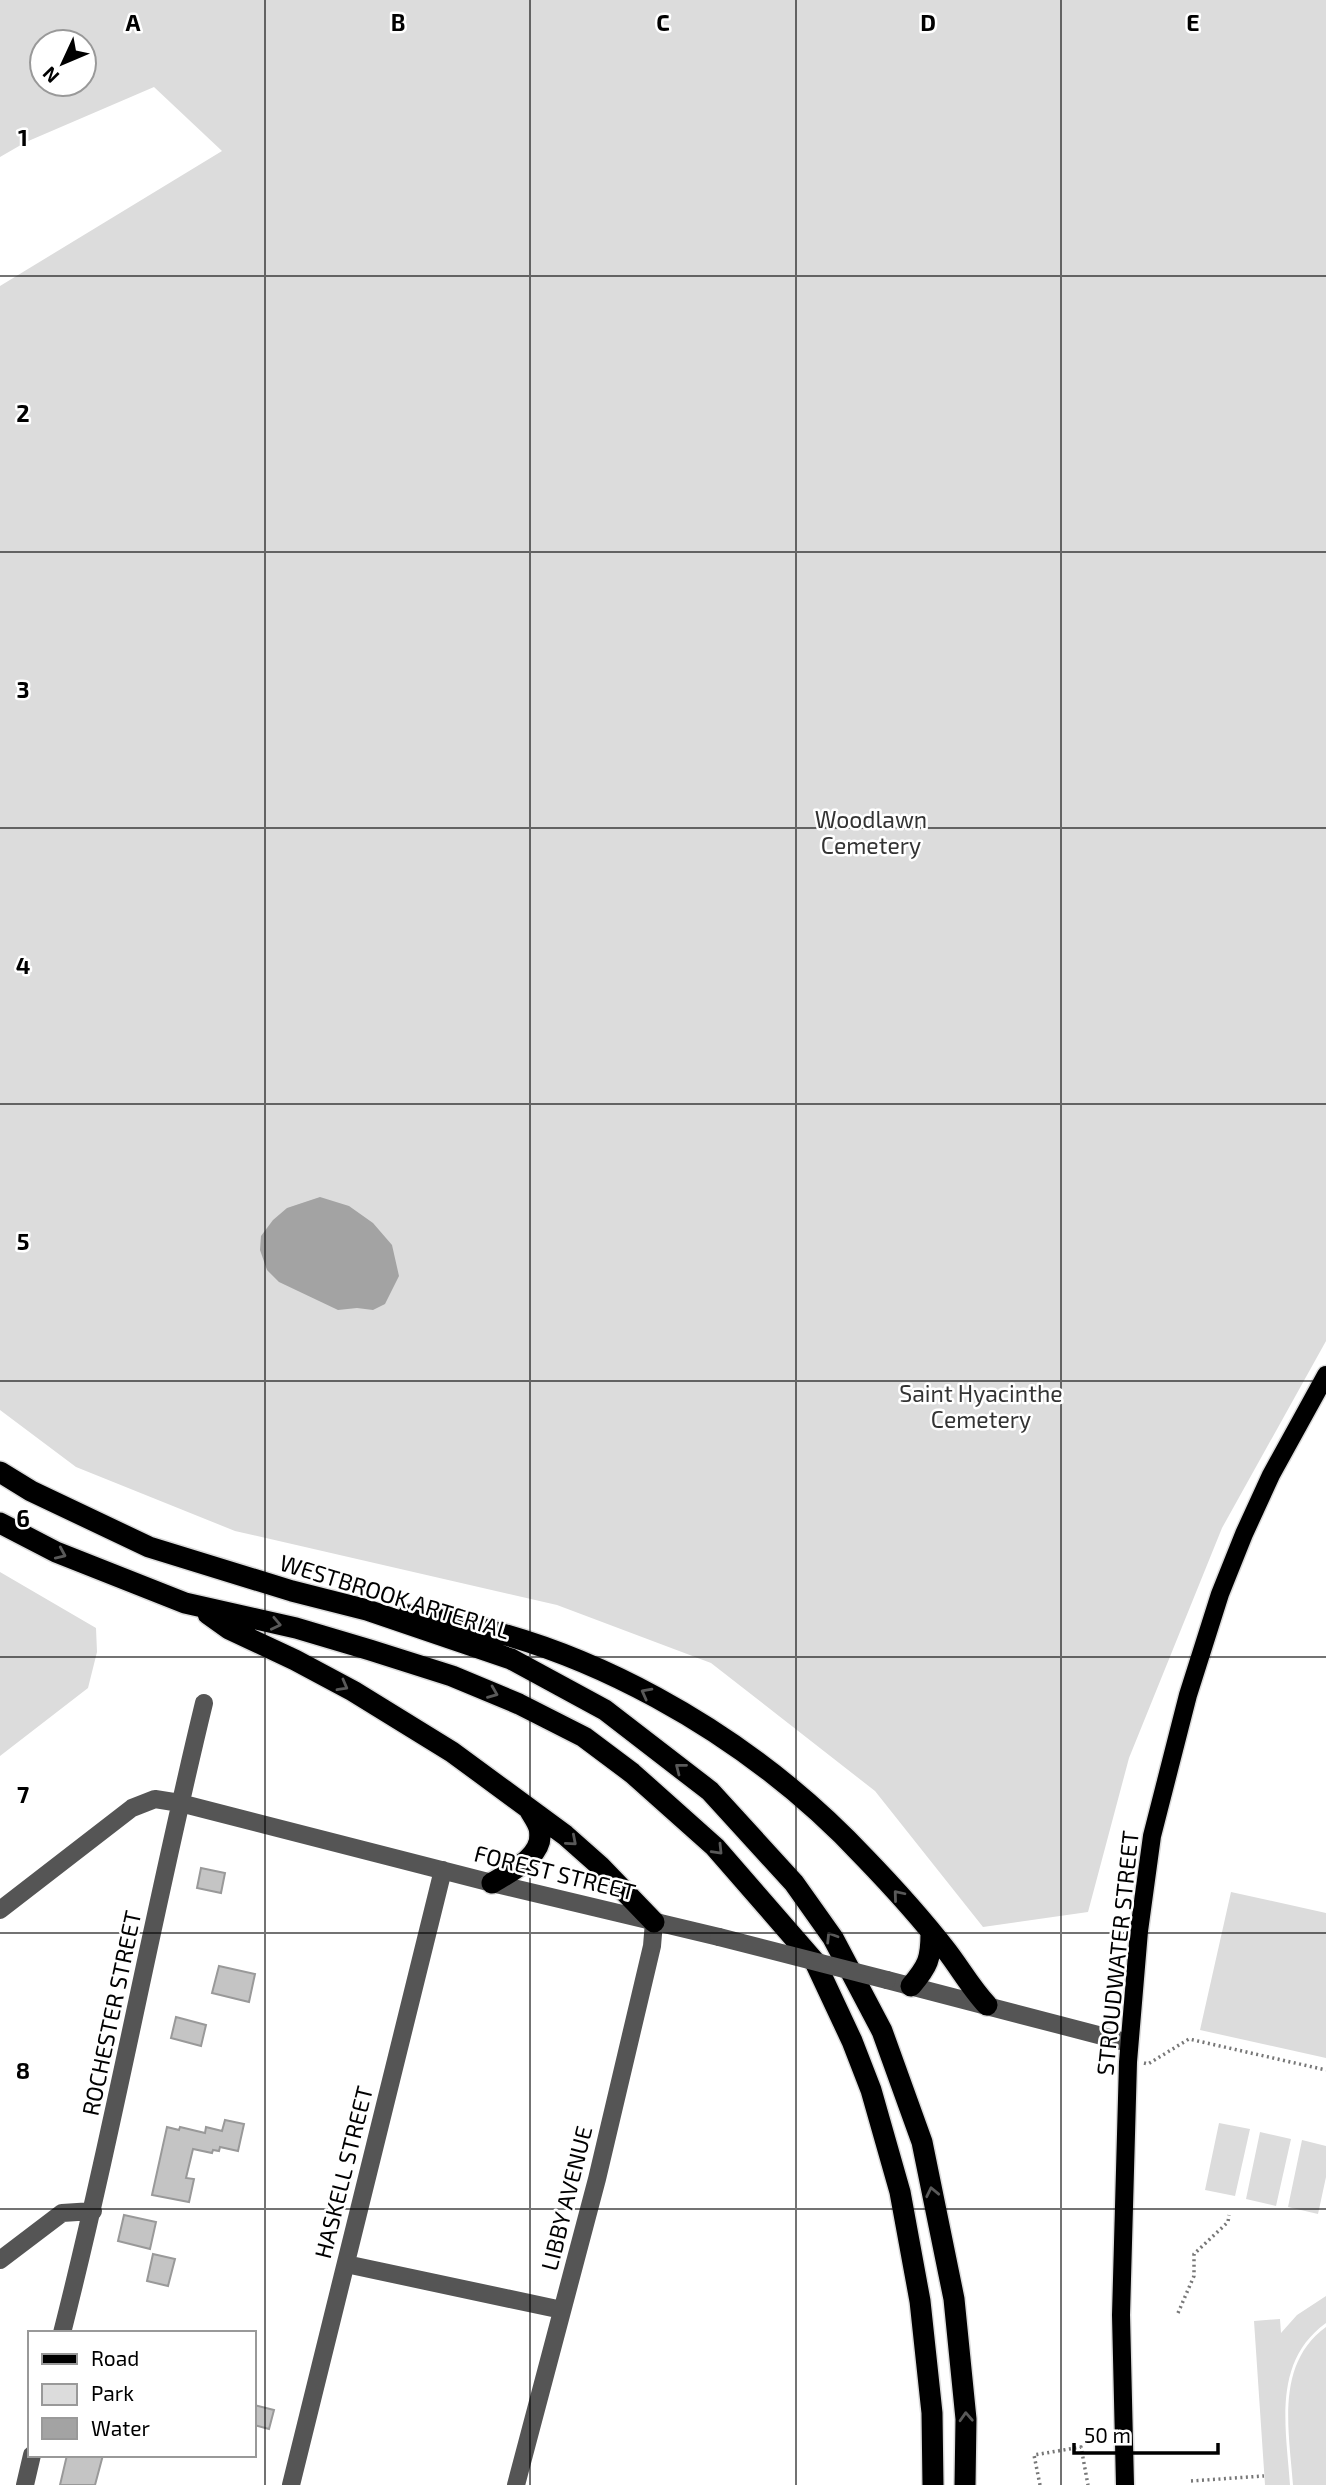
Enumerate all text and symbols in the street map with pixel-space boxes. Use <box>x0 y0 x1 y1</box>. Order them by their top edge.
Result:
text: A <box>125 8 141 36</box>
text: B <box>391 8 405 36</box>
text: C <box>656 8 670 36</box>
text: D <box>920 8 936 36</box>
text: E <box>1186 8 1200 36</box>
north arrow <box>28 28 98 98</box>
text: N <box>37 62 63 88</box>
text: 1 <box>18 123 28 151</box>
text: 2 <box>16 399 30 427</box>
text: 3 <box>16 675 30 703</box>
park label: Woodlawn Cemetery <box>815 805 927 859</box>
text: 4 <box>16 951 30 979</box>
text: 5 <box>17 1227 29 1255</box>
park label: Saint Hyacinthe Cemetery <box>899 1379 1063 1433</box>
text: 6 <box>16 1504 30 1532</box>
one-way arrow <box>54 1545 66 1559</box>
street label: WESTBROOK ARTERIAL <box>277 1548 514 1644</box>
one-way arrow <box>270 1616 282 1631</box>
one-way arrow <box>336 1678 349 1691</box>
one-way arrow <box>485 1685 498 1699</box>
one-way arrow <box>640 1688 653 1701</box>
one-way arrow <box>675 1763 688 1776</box>
text: 7 <box>17 1780 29 1808</box>
street label: STROUDWATER STREET <box>1090 1829 1144 2077</box>
one-way arrow <box>564 1833 577 1845</box>
street label: FOREST STREET <box>471 1838 639 1906</box>
one-way arrow <box>709 1842 722 1855</box>
one-way arrow <box>894 1890 906 1903</box>
street label: ROCHESTER STREET <box>76 1908 146 2118</box>
one-way arrow <box>826 1931 839 1944</box>
text: 8 <box>16 2056 30 2084</box>
street label: HASKELL STREET <box>308 2083 378 2261</box>
street label: LIBBY AVENUE <box>535 2123 597 2273</box>
one-way arrow <box>926 2186 941 2198</box>
legend <box>28 2331 256 2457</box>
text: Road <box>91 2345 139 2370</box>
text: Park <box>91 2380 134 2405</box>
one-way arrow <box>958 2411 973 2422</box>
scale bar <box>1074 2412 1218 2456</box>
text: Water <box>91 2415 150 2440</box>
text: 50 m <box>1084 2422 1131 2447</box>

